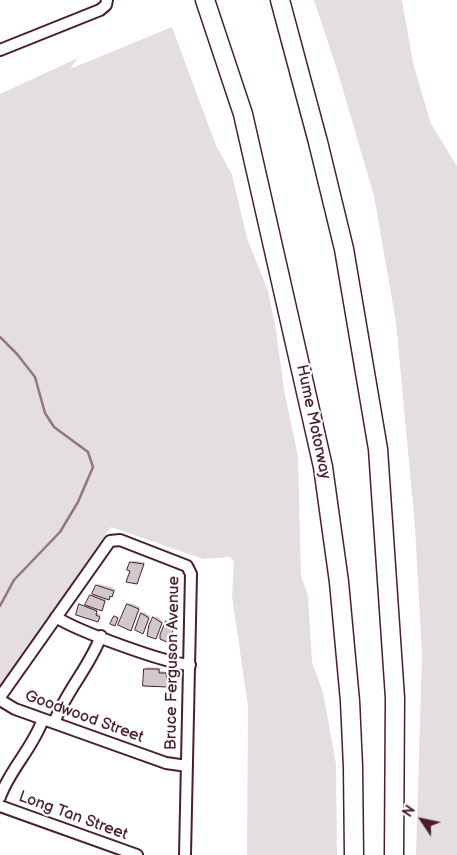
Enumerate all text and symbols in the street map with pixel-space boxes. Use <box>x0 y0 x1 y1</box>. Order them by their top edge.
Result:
street label: Hume Motorway <box>291 363 335 481</box>
street label: Bruce Ferguson Avenue <box>162 576 184 750</box>
street label: Goodwood Street <box>22 687 146 747</box>
street label: Long Tan Street <box>16 787 130 845</box>
north arrow <box>397 795 447 845</box>
text: N <box>399 802 419 820</box>

